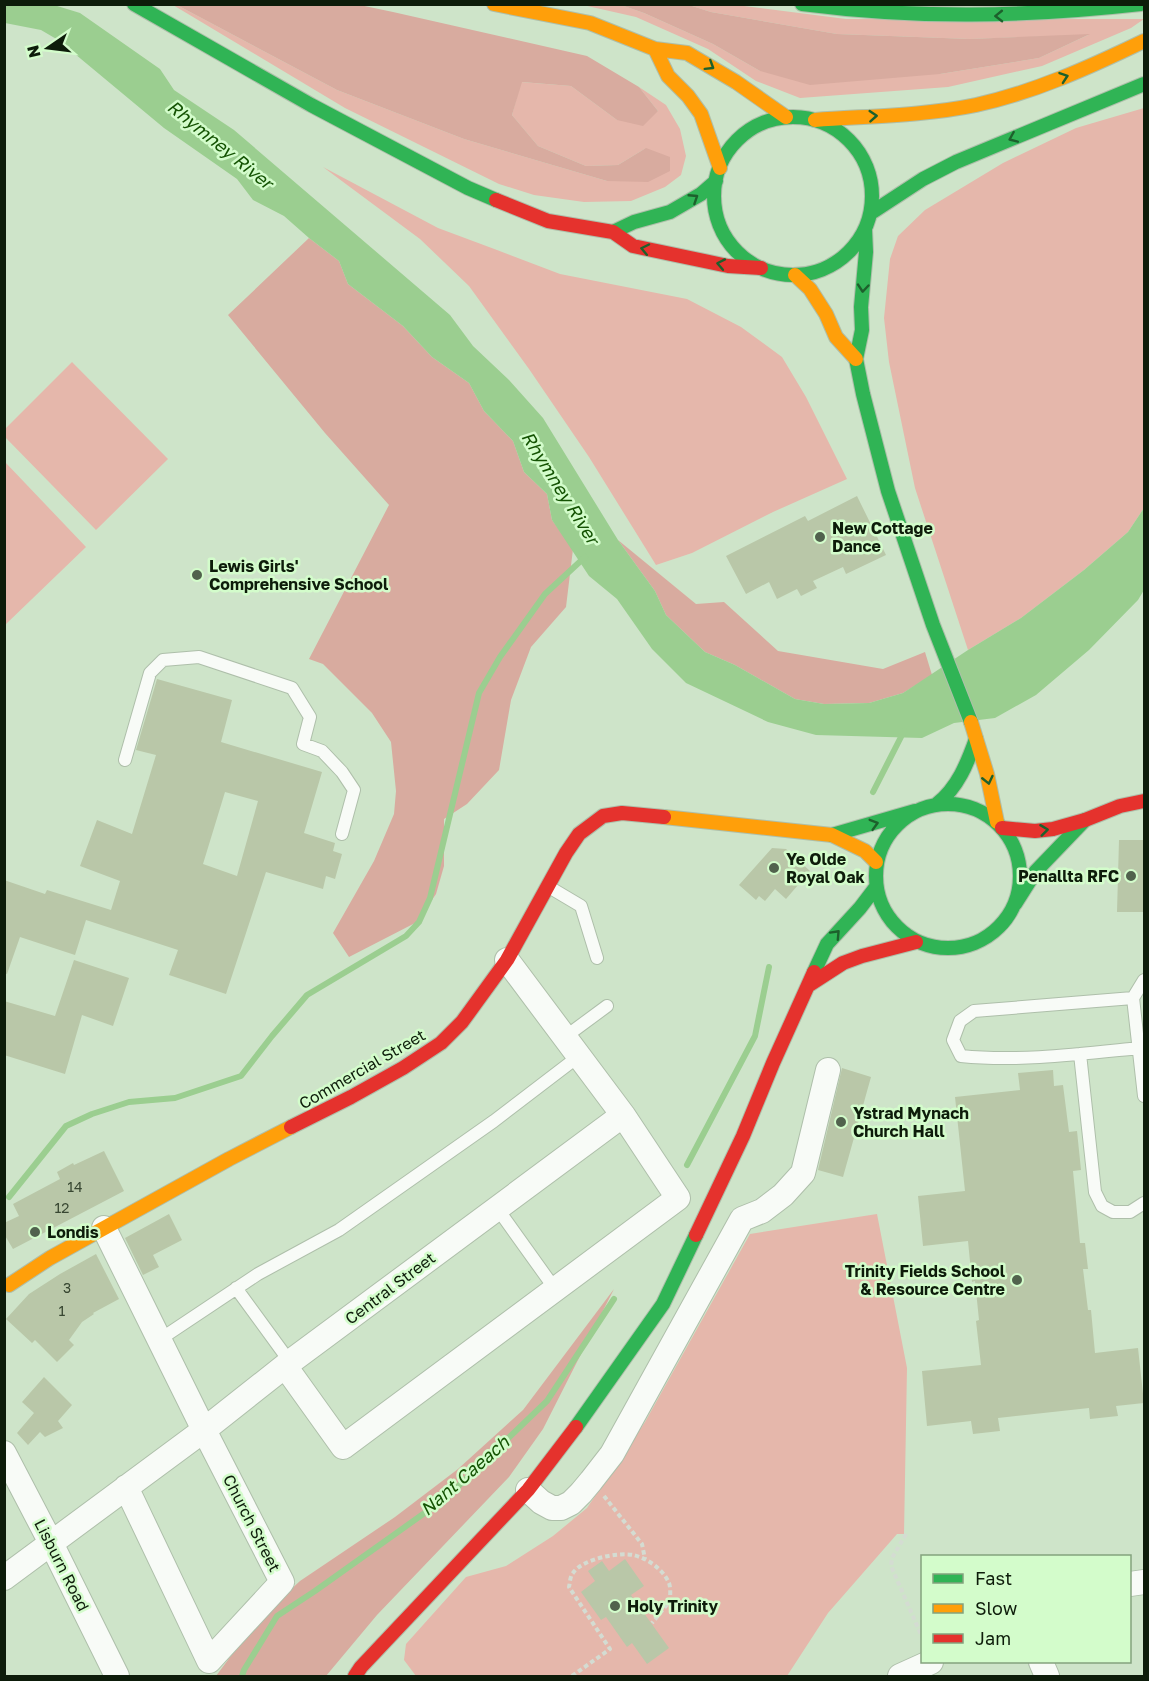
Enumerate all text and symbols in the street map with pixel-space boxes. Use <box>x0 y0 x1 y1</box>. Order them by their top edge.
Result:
one-way arrow <box>995 10 1004 22</box>
north arrow <box>18 18 78 78</box>
text: N <box>22 43 45 60</box>
one-way arrow <box>703 58 714 69</box>
one-way arrow <box>1058 72 1068 85</box>
water label: Rhymney River <box>164 95 280 195</box>
one-way arrow <box>869 110 878 123</box>
one-way arrow <box>1008 131 1019 143</box>
one-way arrow <box>688 194 698 206</box>
one-way arrow <box>640 243 650 256</box>
one-way arrow <box>716 258 726 271</box>
one-way arrow <box>857 283 870 292</box>
water label: Rhymney River <box>517 427 606 550</box>
place label: New Cottage Dance <box>832 518 933 556</box>
marker: New Cottage Dance <box>813 530 827 544</box>
place label: Lewis Girls' Comprehensive School <box>209 556 389 594</box>
marker: Lewis Girls' Comprehensive School <box>190 568 204 582</box>
one-way arrow <box>981 775 994 785</box>
one-way arrow <box>868 819 879 831</box>
one-way arrow <box>1039 824 1049 836</box>
place label: Ye Olde Royal Oak <box>786 849 865 887</box>
marker: Ye Olde Royal Oak <box>767 861 781 875</box>
place label: Penallta RFC <box>1018 866 1119 886</box>
marker: Penallta RFC <box>1124 869 1138 883</box>
one-way arrow <box>829 930 840 941</box>
street label: Commercial Street <box>295 1025 429 1113</box>
place label: Ystrad Mynach Church Hall <box>853 1103 969 1141</box>
marker: Ystrad Mynach Church Hall <box>834 1115 848 1129</box>
house number: 14 <box>67 1178 83 1195</box>
house number: 12 <box>55 1199 69 1216</box>
place label: Londis <box>47 1222 99 1242</box>
marker: Londis <box>28 1225 42 1239</box>
street label: Central Street <box>341 1248 439 1328</box>
place label: Trinity Fields School & Resource Centre <box>845 1261 1006 1299</box>
marker: Trinity Fields School & Resource Centre <box>1010 1273 1024 1287</box>
house number: 3 <box>63 1279 71 1296</box>
house number: 1 <box>59 1302 66 1319</box>
water label: Nant Caeach <box>415 1430 514 1520</box>
street label: Church Street <box>219 1471 285 1575</box>
street label: Lisburn Road <box>30 1516 94 1614</box>
legend <box>921 1555 1131 1663</box>
text: Fast <box>975 1567 1012 1589</box>
place label: Holy Trinity <box>627 1596 718 1616</box>
text: Slow <box>975 1597 1018 1619</box>
marker: Holy Trinity <box>608 1599 622 1613</box>
text: Jam <box>975 1627 1011 1649</box>

